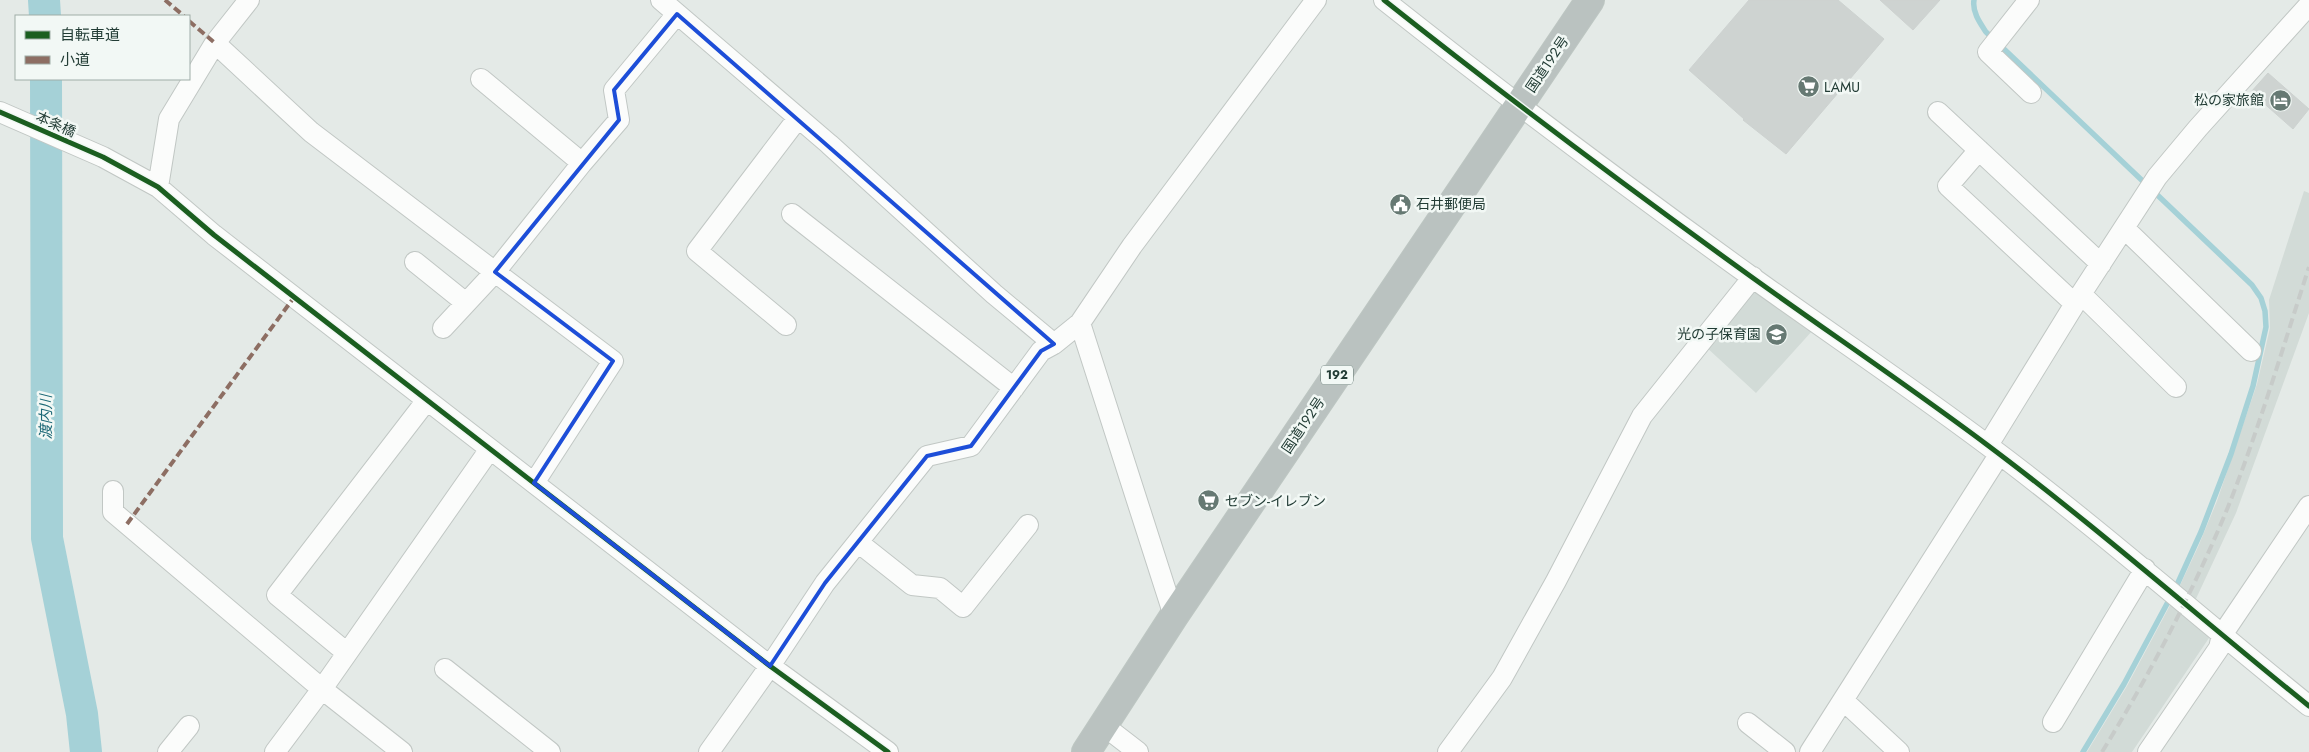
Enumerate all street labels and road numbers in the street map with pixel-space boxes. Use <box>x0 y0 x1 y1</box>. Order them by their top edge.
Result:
street label: 国道192号 <box>1521 32 1573 96</box>
street label: 本条橋 <box>33 106 79 142</box>
road number: 192 <box>1321 366 1353 384</box>
street label: 国道192号 <box>1277 393 1329 457</box>

